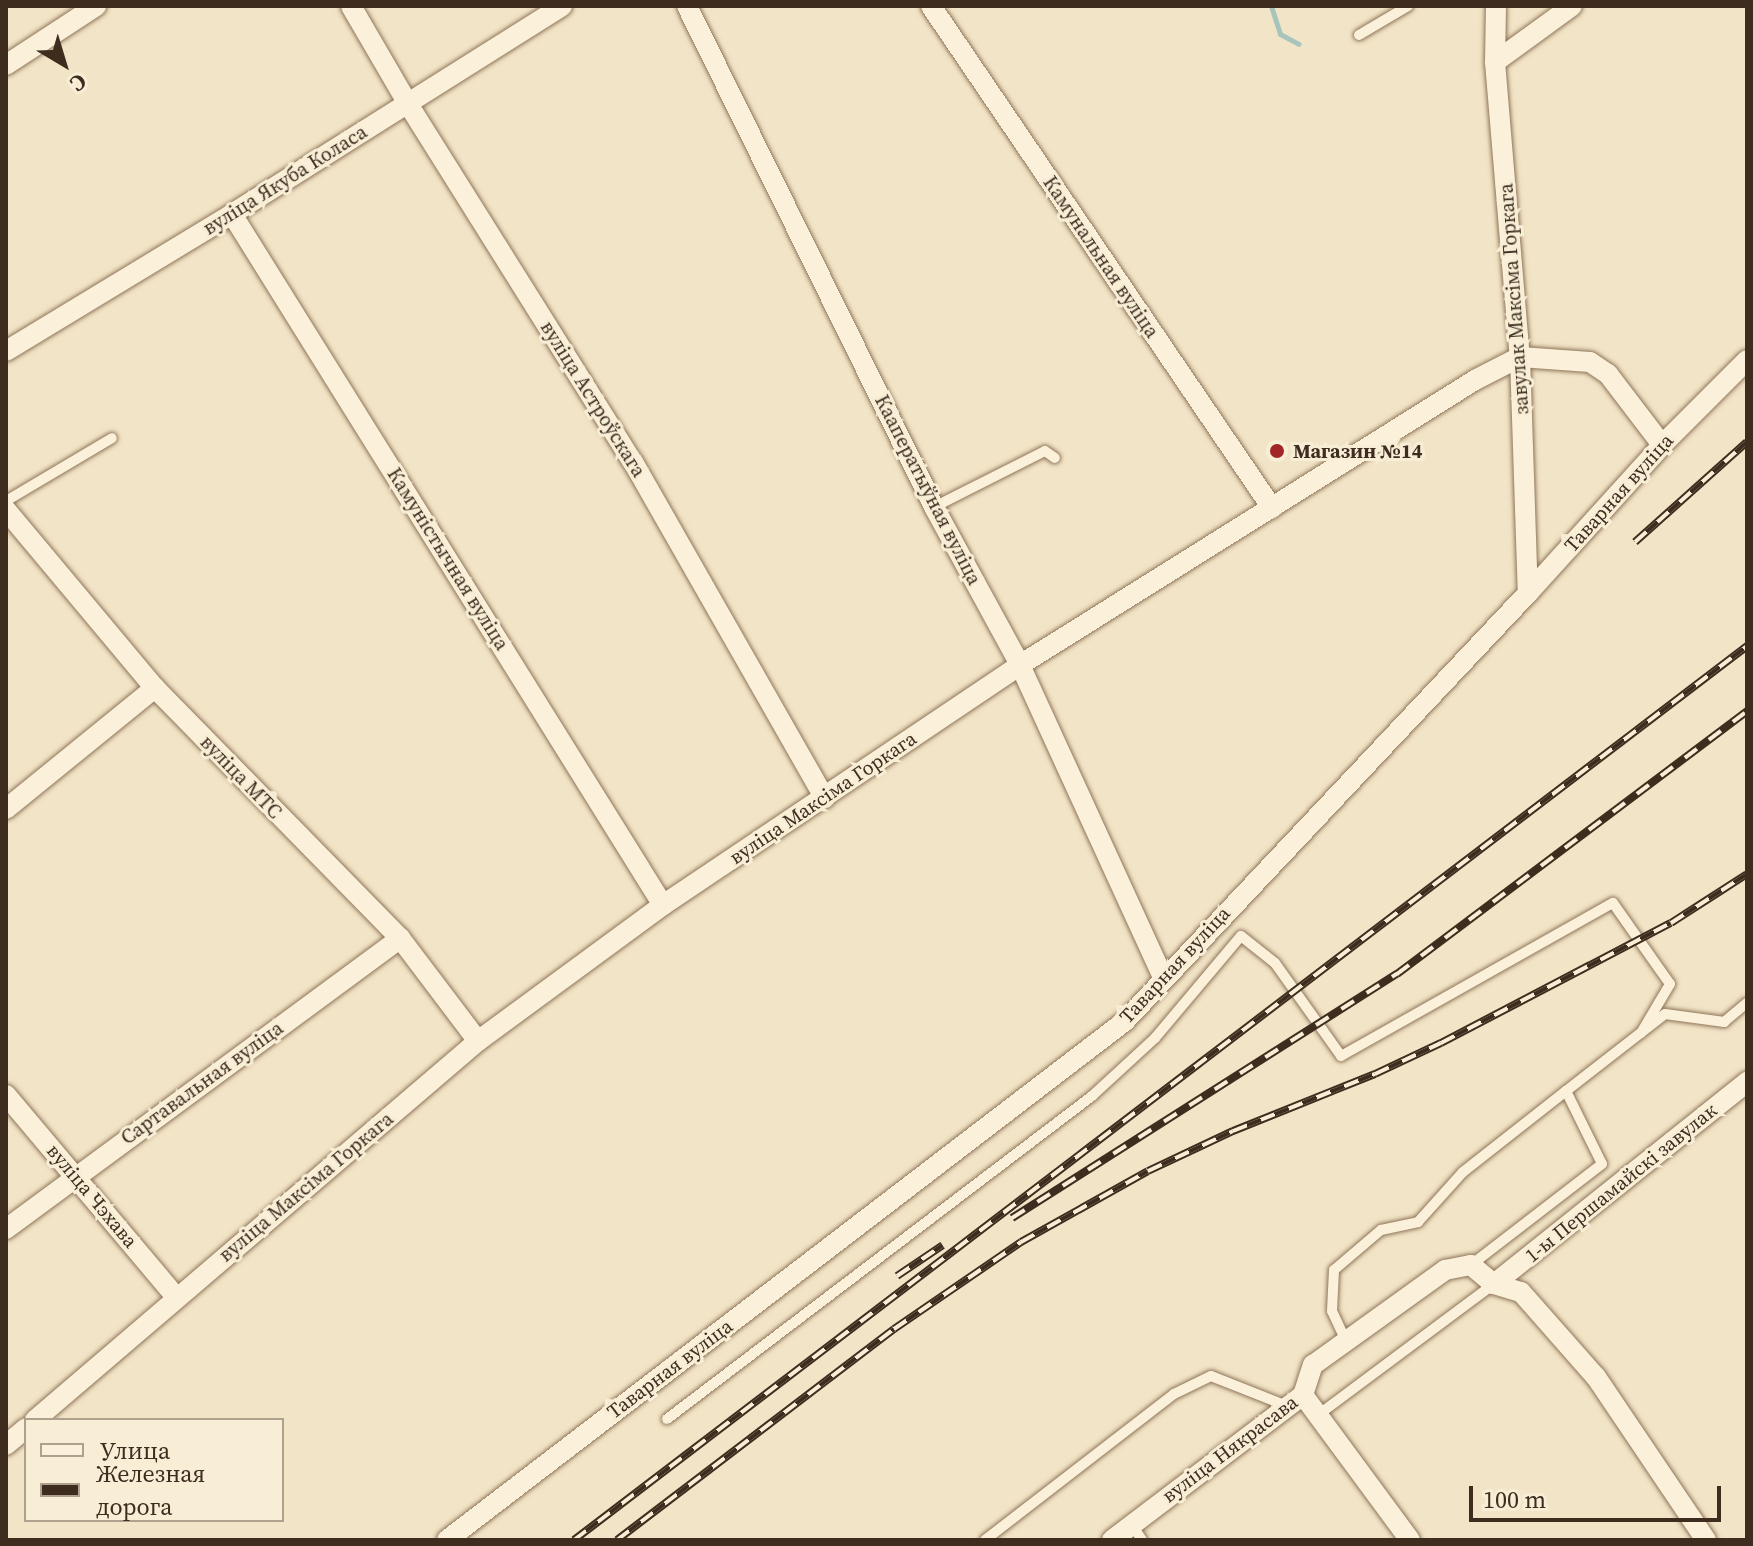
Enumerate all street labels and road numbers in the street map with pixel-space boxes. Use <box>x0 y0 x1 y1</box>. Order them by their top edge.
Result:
street label: вуліца Якуба Коласа <box>199 120 371 240</box>
street label: Камунальная вуліца <box>1038 171 1164 343</box>
street label: завулак Максіма Горкага <box>1494 183 1534 415</box>
street label: вуліца Астроўскага <box>535 317 651 481</box>
street label: Кааператыўная вуліца <box>870 391 986 589</box>
street label: Таварная вуліца <box>1560 429 1678 557</box>
street label: Камуністычная вуліца <box>382 463 514 655</box>
street label: вуліца Максіма Горкага <box>725 726 921 870</box>
street label: вуліца МТС <box>195 730 287 824</box>
street label: Таварная вуліца <box>1115 902 1235 1028</box>
street label: Сартавальная вуліца <box>116 1016 288 1150</box>
street label: 1-ы Першамайскі завулак <box>1520 1098 1722 1268</box>
street label: вуліца Максіма Горкага <box>214 1107 398 1267</box>
street label: вуліца Чэхава <box>42 1139 142 1253</box>
street label: Таварная вуліца <box>603 1314 737 1424</box>
street label: вуліца Някрасава <box>1157 1390 1303 1508</box>

